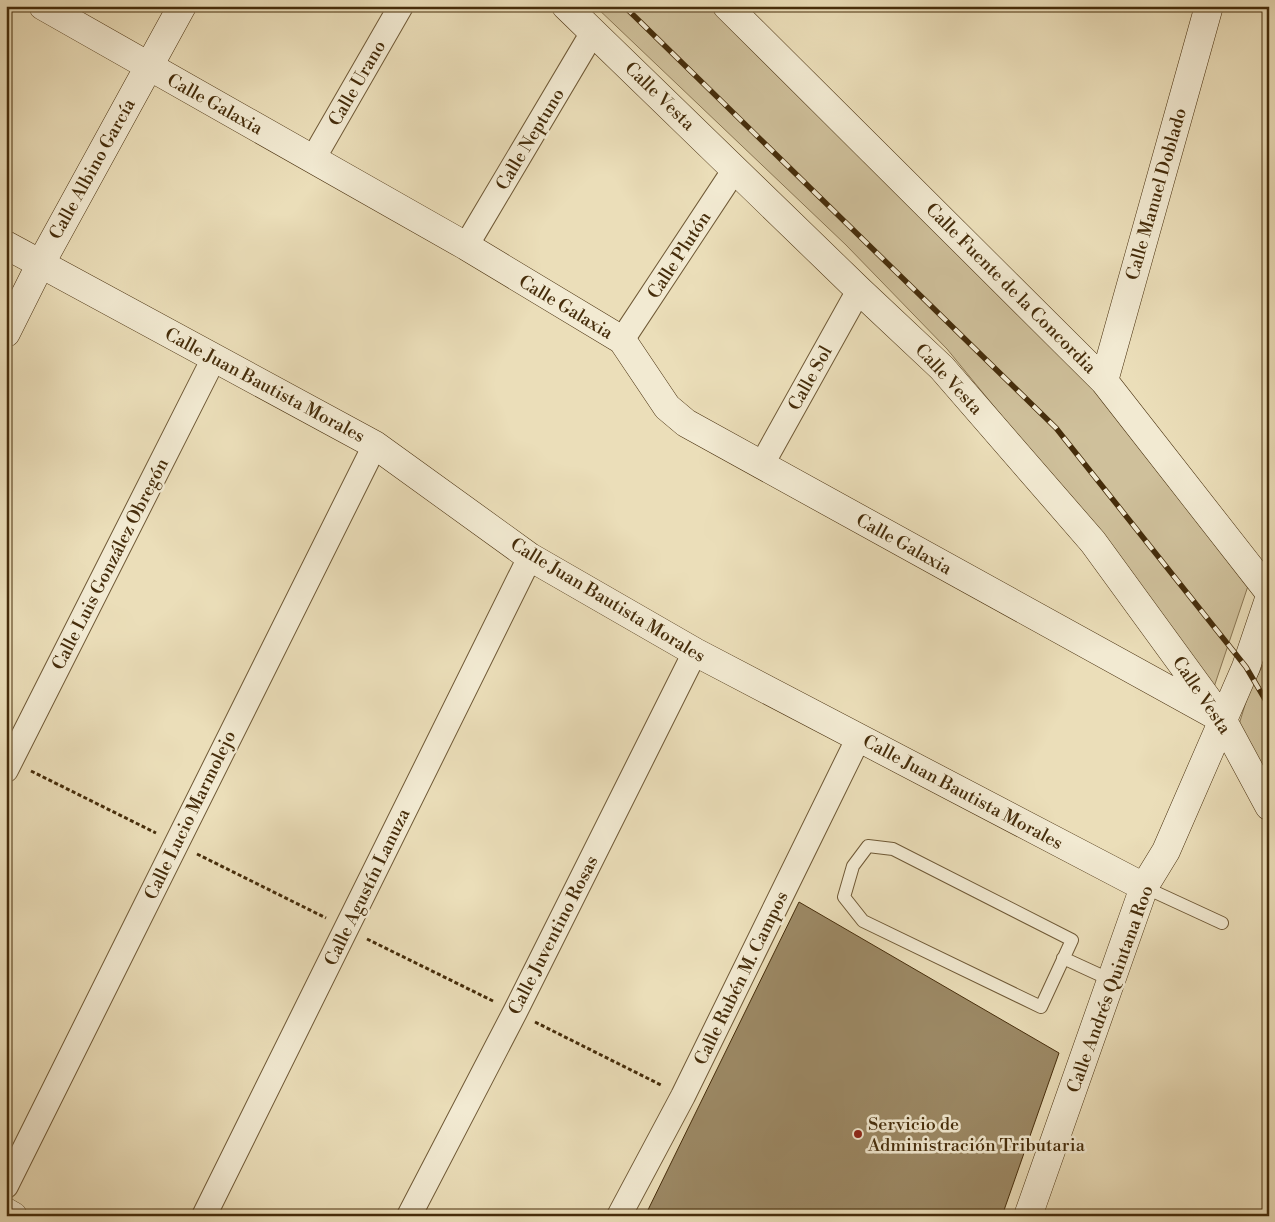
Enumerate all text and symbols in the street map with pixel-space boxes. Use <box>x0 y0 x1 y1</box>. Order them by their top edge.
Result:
street label: Calle Urano <box>324 36 391 130</box>
street label: Calle Vesta <box>620 57 700 136</box>
street label: Calle Galaxia <box>163 69 267 141</box>
street label: Calle Neptuno <box>491 84 570 195</box>
street label: Calle Albino García <box>44 94 141 244</box>
street label: Calle Manuel Doblado <box>1121 105 1192 283</box>
street label: Calle Fuente de la Concordia <box>920 198 1102 379</box>
street label: Calle Plutón <box>643 207 716 303</box>
street label: Calle Galaxia <box>514 270 618 345</box>
street label: Calle Juan Bautista Morales <box>161 323 369 448</box>
street label: Calle Vesta <box>910 339 988 420</box>
street label: Calle Sol <box>783 341 838 415</box>
street label: Calle Luis González Obregón <box>47 454 174 674</box>
street label: Calle Galaxia <box>852 509 956 581</box>
street label: Calle Juan Bautista Morales <box>506 533 710 668</box>
street label: Calle Vesta <box>1167 652 1237 739</box>
street label: Calle Lucio Marmolejo <box>139 727 241 904</box>
street label: Calle Juan Bautista Morales <box>859 730 1067 855</box>
street label: Calle Agustín Lanuza <box>319 804 416 970</box>
street label: Calle Juventino Rosas <box>503 852 604 1019</box>
street label: Calle Andrés Quintana Roo <box>1062 882 1159 1096</box>
street label: Calle Rubén M. Campos <box>689 887 794 1069</box>
place label: Servicio de Administración Tributaria <box>867 1113 1086 1157</box>
marker: Servicio de Administración Tributaria <box>852 1128 864 1140</box>

